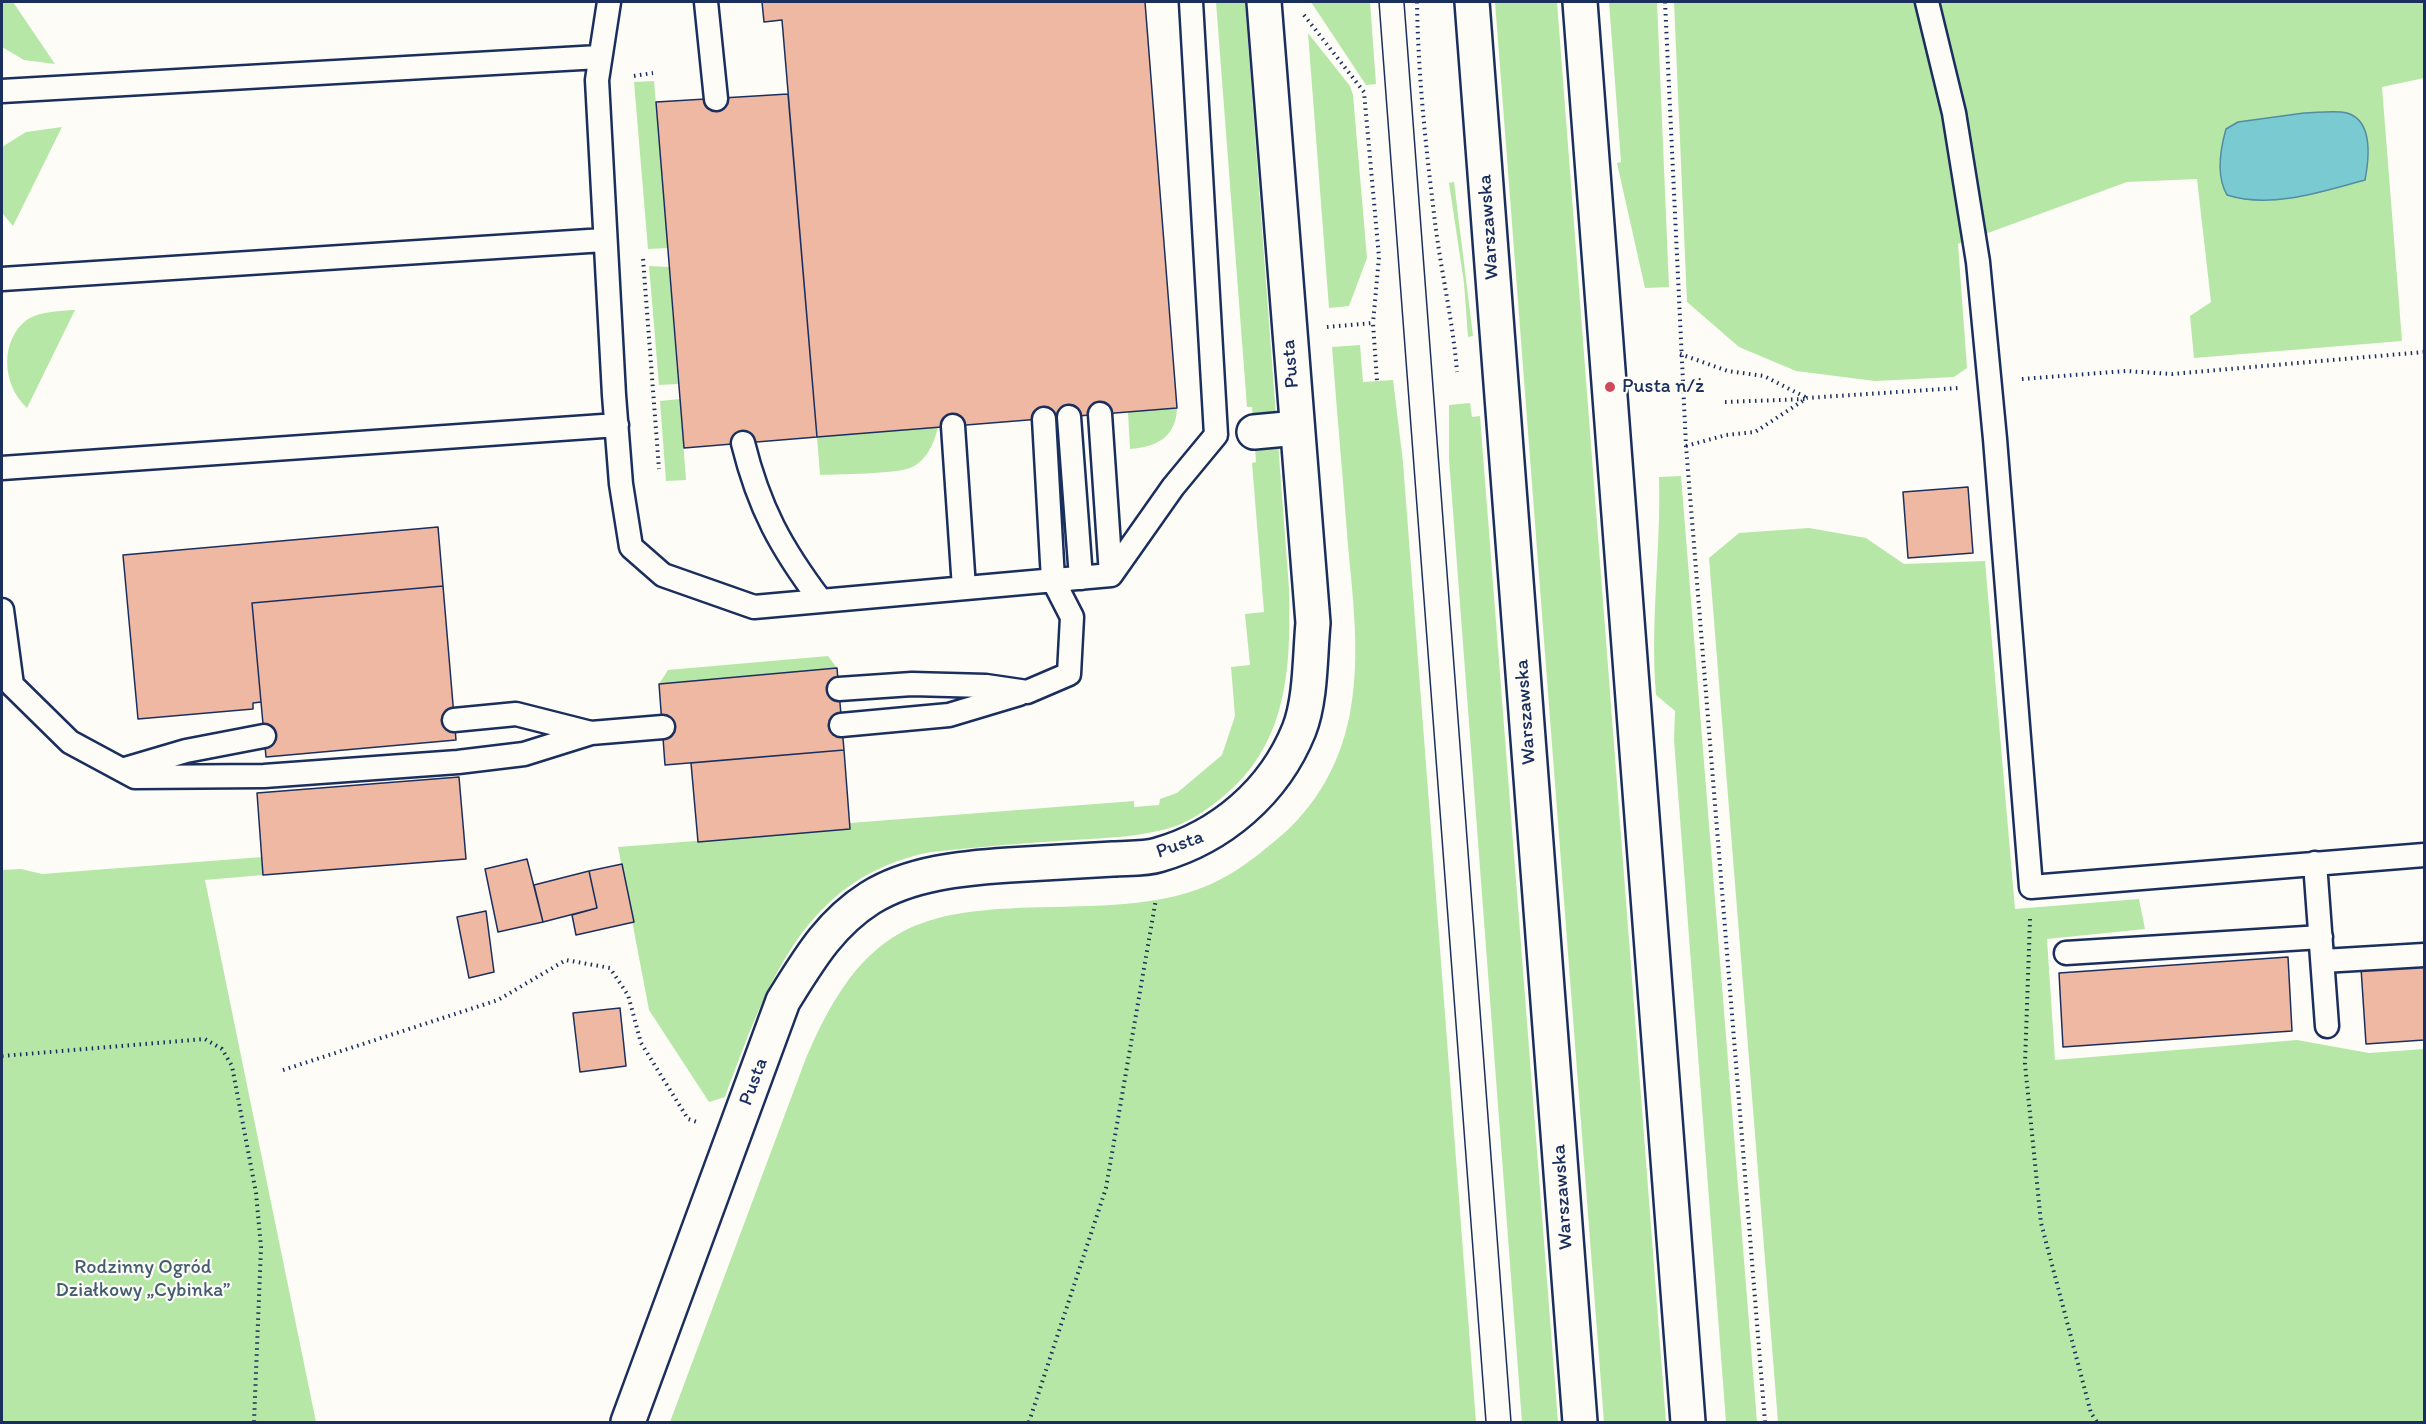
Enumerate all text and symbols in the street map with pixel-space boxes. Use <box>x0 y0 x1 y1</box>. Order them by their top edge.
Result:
street label: Warszawska <box>1473 173 1505 281</box>
street label: Pusta <box>1277 339 1305 389</box>
place label: Pusta n/ż <box>1622 375 1704 399</box>
marker: Pusta n/ż <box>1603 380 1617 394</box>
street label: Warszawska <box>1510 658 1542 766</box>
street label: Pusta <box>1153 825 1207 865</box>
street label: Pusta <box>734 1055 774 1109</box>
street label: Warszawska <box>1547 1143 1579 1251</box>
park label: Rodzinny Ogród Działkowy „Cybinka” <box>56 1256 230 1303</box>

